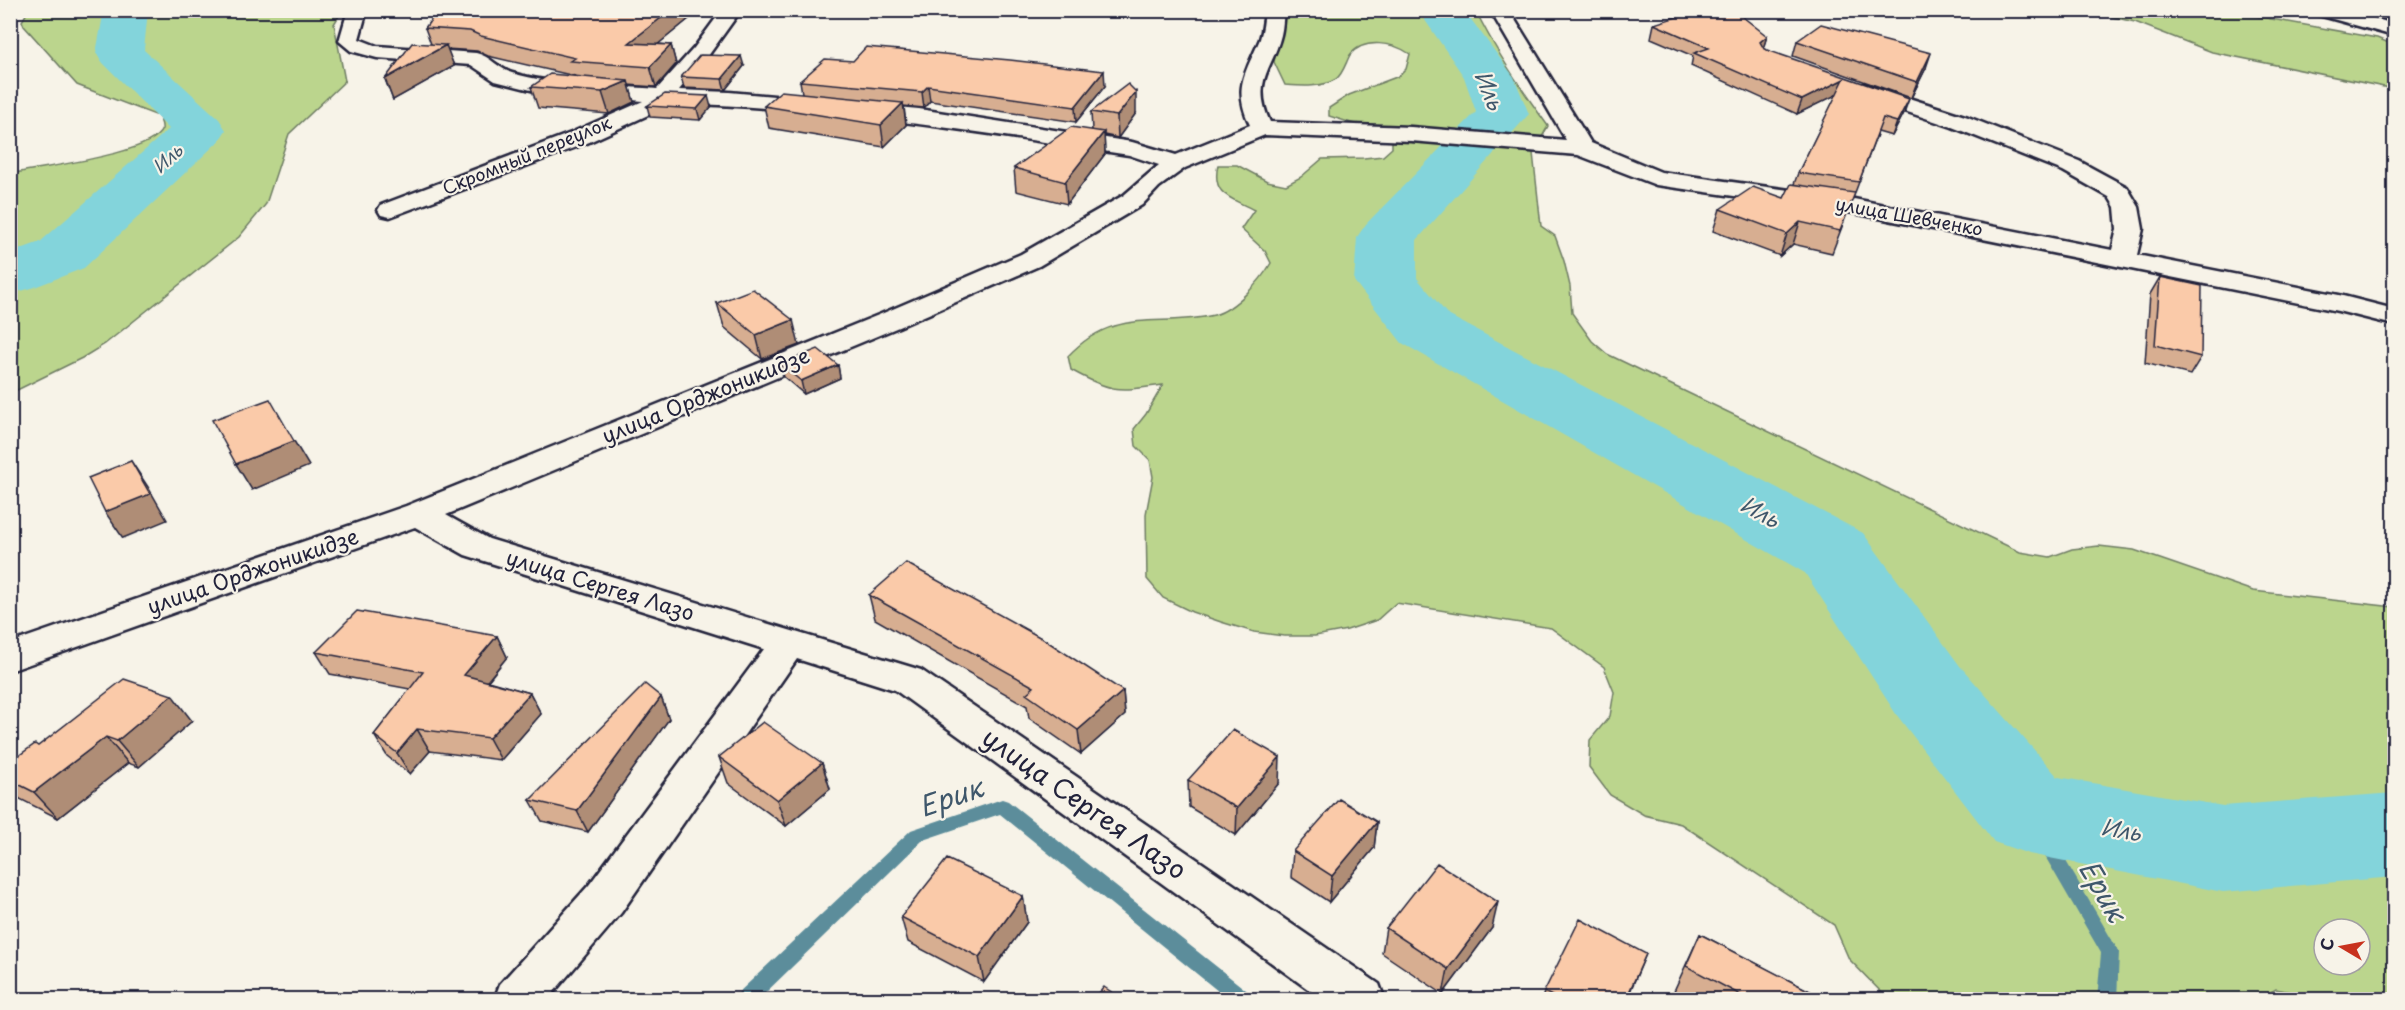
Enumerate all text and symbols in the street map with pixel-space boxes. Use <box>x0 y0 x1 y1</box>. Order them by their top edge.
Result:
water label: Иль <box>1468 65 1514 116</box>
street label: Скромный переулок <box>438 108 615 201</box>
water label: Иль <box>146 136 189 179</box>
street label: улица Шевченко <box>1833 189 1985 242</box>
street label: улица Орджоникидзе <box>596 338 814 451</box>
water label: Иль <box>1735 487 1788 536</box>
street label: улица Орджоникидзе <box>142 519 362 621</box>
street label: улица Сергея Лазо <box>502 540 699 628</box>
street label: улица Сергея Лазо <box>975 717 1195 888</box>
water label: Ерик <box>913 765 990 826</box>
water label: Иль <box>2099 809 2146 849</box>
water label: Ерик <box>2070 851 2139 930</box>
north arrow <box>2312 917 2372 977</box>
text: С <box>2313 936 2339 952</box>

